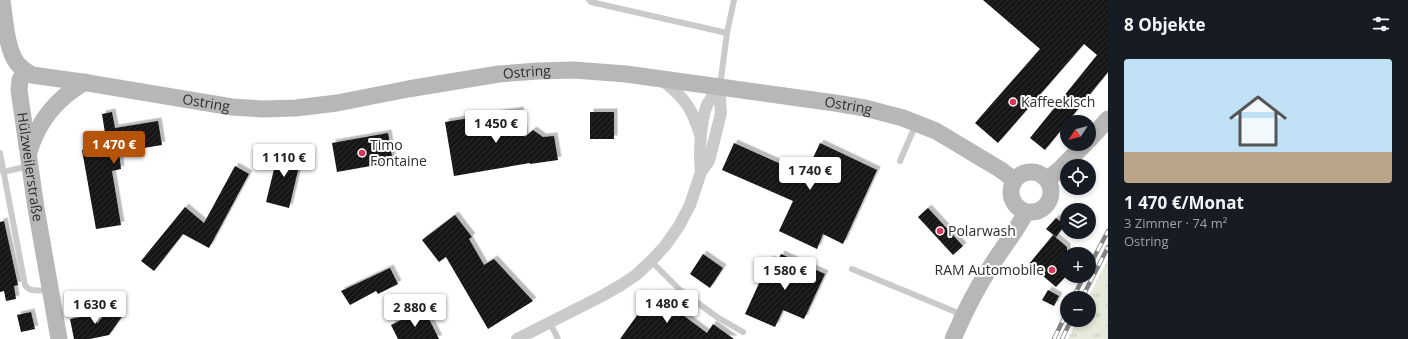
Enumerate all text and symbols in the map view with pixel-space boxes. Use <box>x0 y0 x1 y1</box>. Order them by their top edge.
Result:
text: 8 Objekte <box>1124 13 1206 36</box>
icon: filters <box>1370 13 1392 35</box>
street label: Ostring <box>502 61 551 83</box>
icon: home <box>1222 85 1294 157</box>
street label: Ostring <box>181 89 232 116</box>
street label: Ostring <box>823 92 875 119</box>
place label: Kaffeekisch <box>1021 92 1095 111</box>
marker: Kaffeekisch <box>1008 97 1018 107</box>
pin: 1 450 € <box>459 110 533 144</box>
street label: Hülzweilerstraße <box>13 111 48 223</box>
text: 1 450 € <box>474 114 518 132</box>
north arrow <box>1060 115 1096 151</box>
map controls <box>1060 115 1096 327</box>
pin: 1 470 € <box>77 131 151 165</box>
text: 1 470 € <box>92 135 136 153</box>
place label: Timo Fontaine <box>370 135 427 170</box>
pin: 1 110 € <box>247 144 321 178</box>
text: 1 110 € <box>262 148 306 166</box>
marker: Timo Fontaine <box>357 148 367 158</box>
pin: 1 740 € <box>773 157 847 191</box>
button: locate <box>1060 159 1096 195</box>
text: 1 740 € <box>788 161 832 179</box>
text: 1 470 €/Monat <box>1124 191 1244 214</box>
button: layers <box>1060 203 1096 239</box>
text: 3 Zimmer · 74 m² <box>1124 214 1227 232</box>
place label: Polarwash <box>948 221 1016 240</box>
marker: Polarwash <box>935 226 945 236</box>
text: Ostring <box>1124 232 1169 250</box>
button: + <box>1060 247 1096 283</box>
pin: 1 580 € <box>748 257 822 291</box>
place label: RAM Automobile <box>935 260 1044 279</box>
text: 1 580 € <box>763 261 807 279</box>
marker: RAM Automobile <box>1047 265 1057 275</box>
pin: 1 480 € <box>630 290 704 324</box>
pin: 1 630 € <box>58 291 132 325</box>
button: − <box>1060 291 1096 327</box>
pin: 2 880 € <box>378 294 452 328</box>
text: 1 480 € <box>645 294 689 312</box>
text: 1 630 € <box>73 295 117 313</box>
text: 2 880 € <box>393 298 437 316</box>

